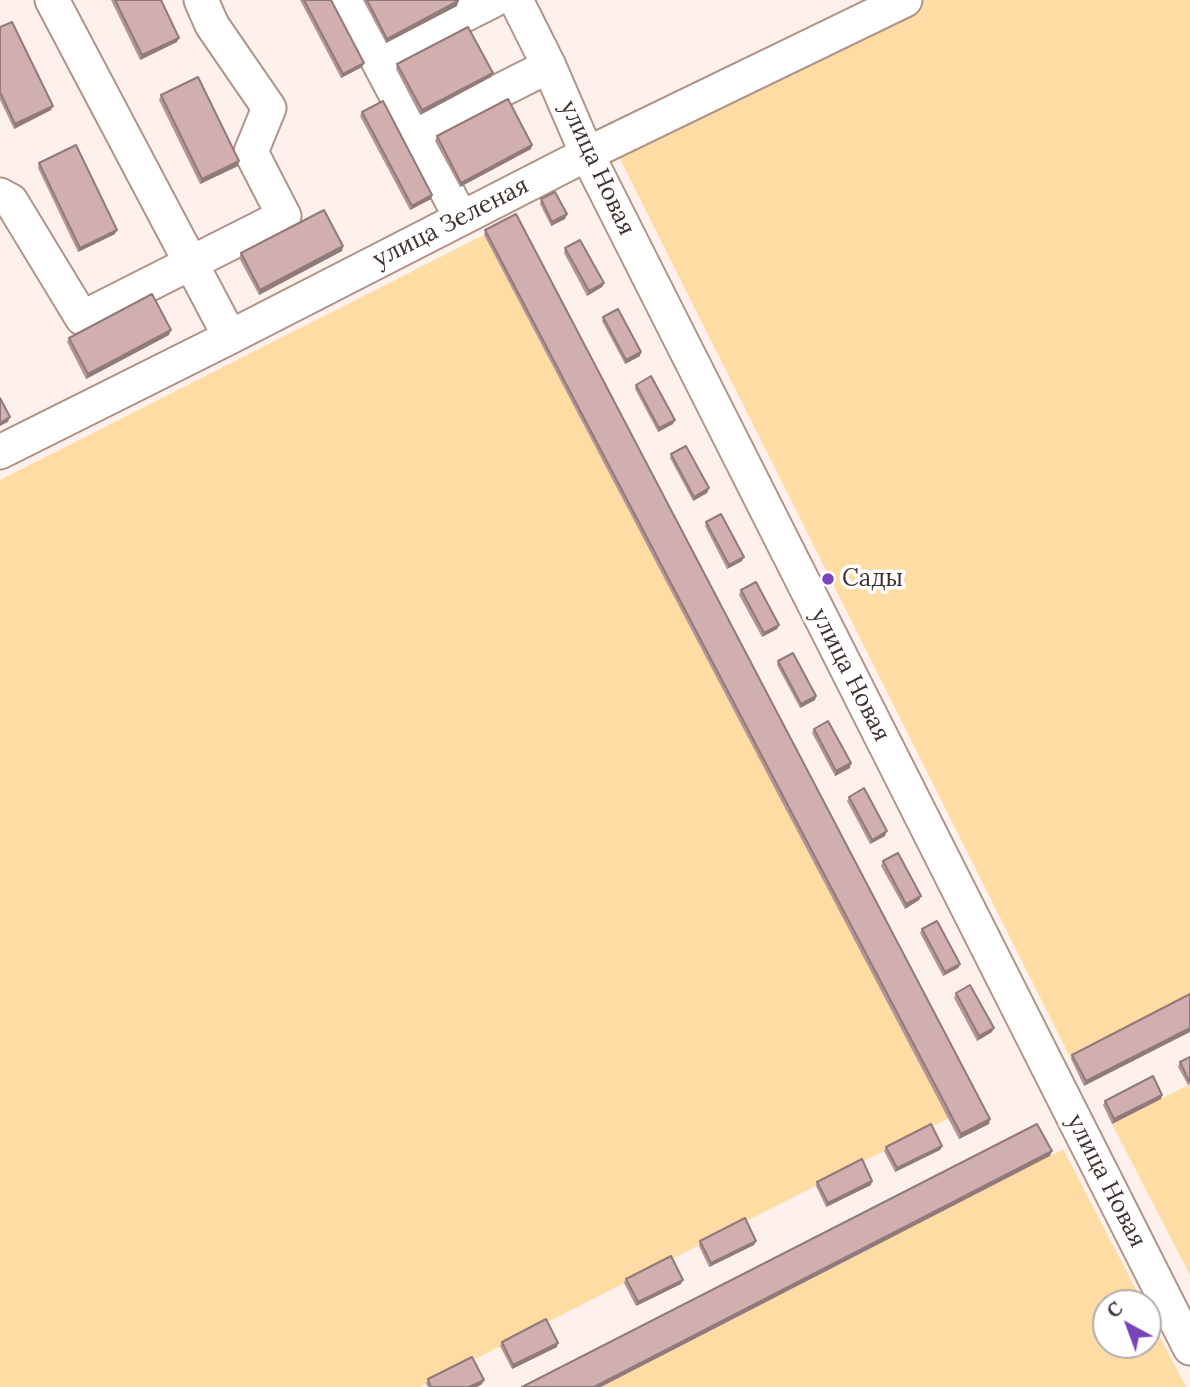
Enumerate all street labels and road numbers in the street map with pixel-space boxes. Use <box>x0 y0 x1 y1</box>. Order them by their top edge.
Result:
street label: улица Новая <box>553 96 641 240</box>
street label: улица Зеленая <box>368 171 534 275</box>
street label: улица Новая <box>804 604 896 746</box>
street label: улица Новая <box>1060 1110 1152 1252</box>

